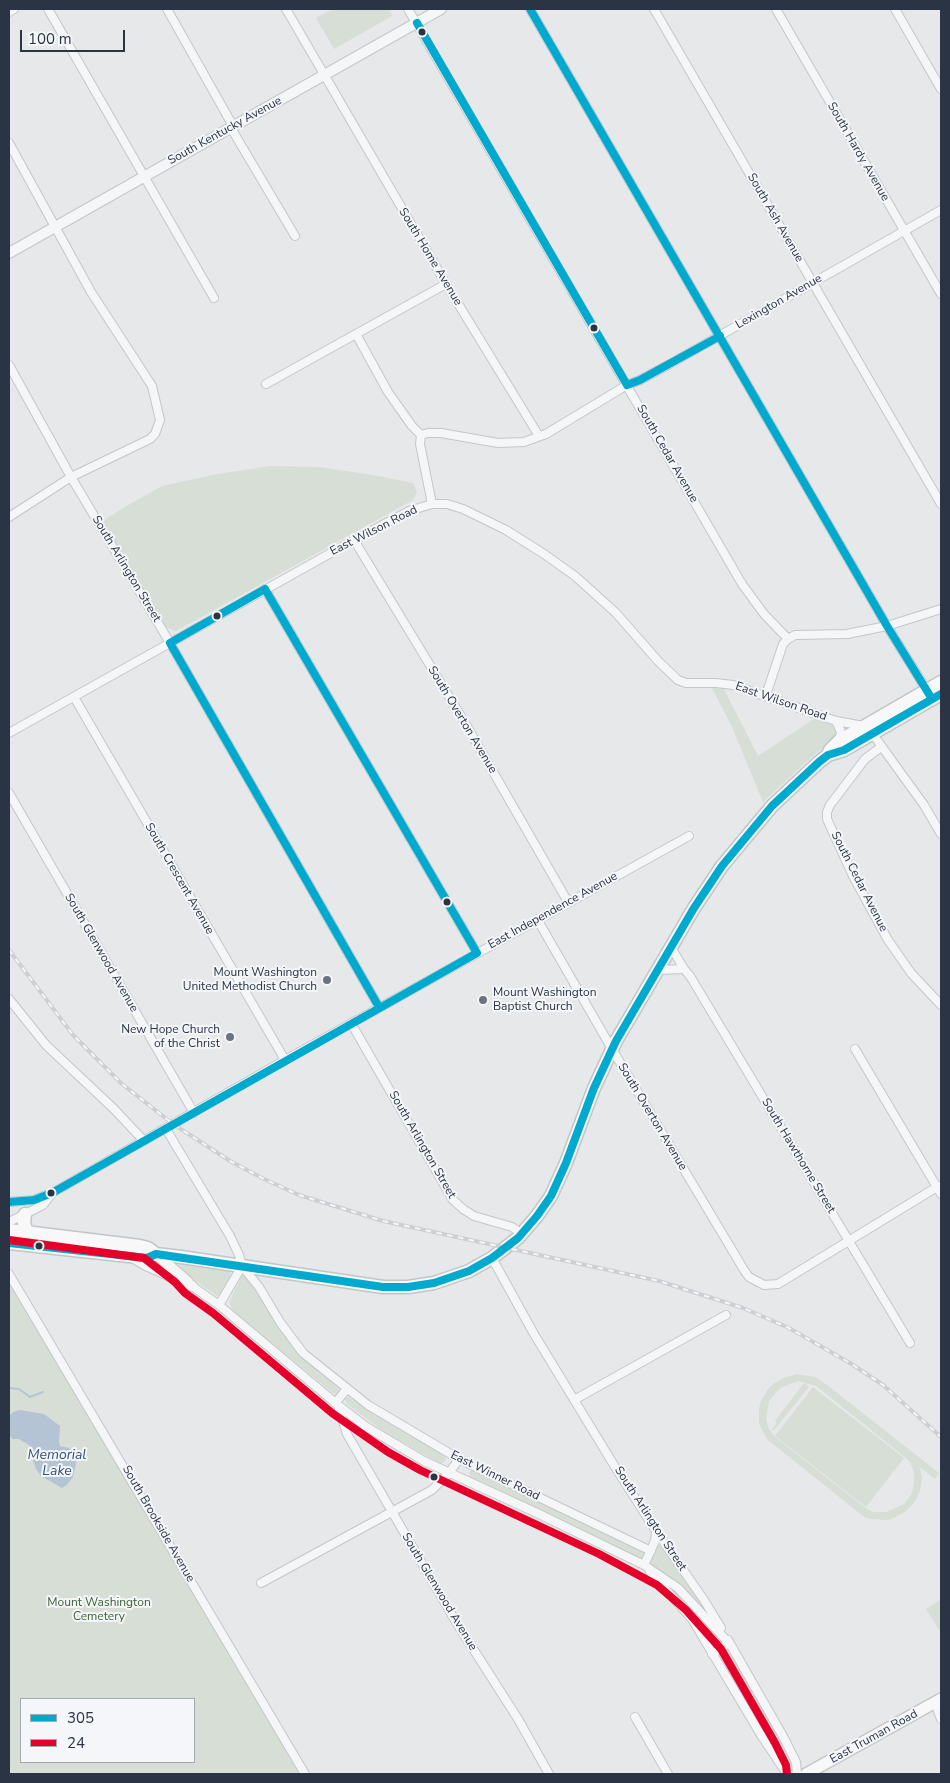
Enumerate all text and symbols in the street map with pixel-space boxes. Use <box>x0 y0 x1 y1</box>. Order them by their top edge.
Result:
scale bar <box>22 20 128 52</box>
unlabelled marker <box>417 27 427 37</box>
text: 100 m <box>28 29 72 49</box>
street label: South Kentucky Avenue <box>166 94 284 168</box>
street label: South Hardy Avenue <box>824 100 892 204</box>
street label: South Ash Avenue <box>744 171 806 265</box>
street label: South Home Avenue <box>395 206 465 308</box>
street label: Lexington Avenue <box>733 271 825 333</box>
unlabelled marker <box>589 323 599 333</box>
street label: South Cedar Avenue <box>633 403 701 505</box>
street label: East Wilson Road <box>328 503 420 559</box>
street label: South Arlington Street <box>89 513 163 625</box>
unlabelled marker <box>212 611 222 621</box>
street label: South Overton Avenue <box>424 664 500 776</box>
street label: East Wilson Road <box>733 680 829 724</box>
street label: South Crescent Avenue <box>141 821 217 937</box>
street label: South Cedar Avenue <box>828 830 890 934</box>
street label: East Independence Avenue <box>486 869 620 953</box>
street label: South Glenwood Avenue <box>61 891 141 1015</box>
unlabelled marker <box>442 897 452 907</box>
place label: Mount Washington United Methodist Church <box>183 966 317 994</box>
marker: Mount Washington United Methodist Church <box>321 974 333 986</box>
place label: Mount Washington Baptist Church <box>493 986 596 1014</box>
marker: Mount Washington Baptist Church <box>477 994 489 1006</box>
place label: New Hope Church of the Christ <box>121 1023 220 1051</box>
marker: New Hope Church of the Christ <box>224 1031 236 1043</box>
street label: South Overton Avenue <box>614 1061 690 1173</box>
street label: South Arlington Street <box>385 1089 459 1201</box>
street label: South Hawthorne Street <box>758 1096 838 1216</box>
unlabelled marker <box>46 1188 56 1198</box>
unlabelled marker <box>34 1241 44 1251</box>
water label: Memorial Lake <box>27 1448 87 1480</box>
street label: East Winner Road <box>448 1448 542 1504</box>
street label: South Brookside Avenue <box>119 1463 197 1585</box>
street label: South Arlington Street <box>611 1464 689 1574</box>
unlabelled marker <box>429 1472 439 1482</box>
street label: South Glenwood Avenue <box>398 1531 480 1653</box>
park label: Mount Washington Cemetery <box>47 1596 151 1624</box>
legend <box>20 1698 195 1763</box>
street label: East Truman Road <box>828 1707 920 1767</box>
text: 305 <box>67 1708 94 1728</box>
text: 24 <box>67 1733 85 1753</box>

